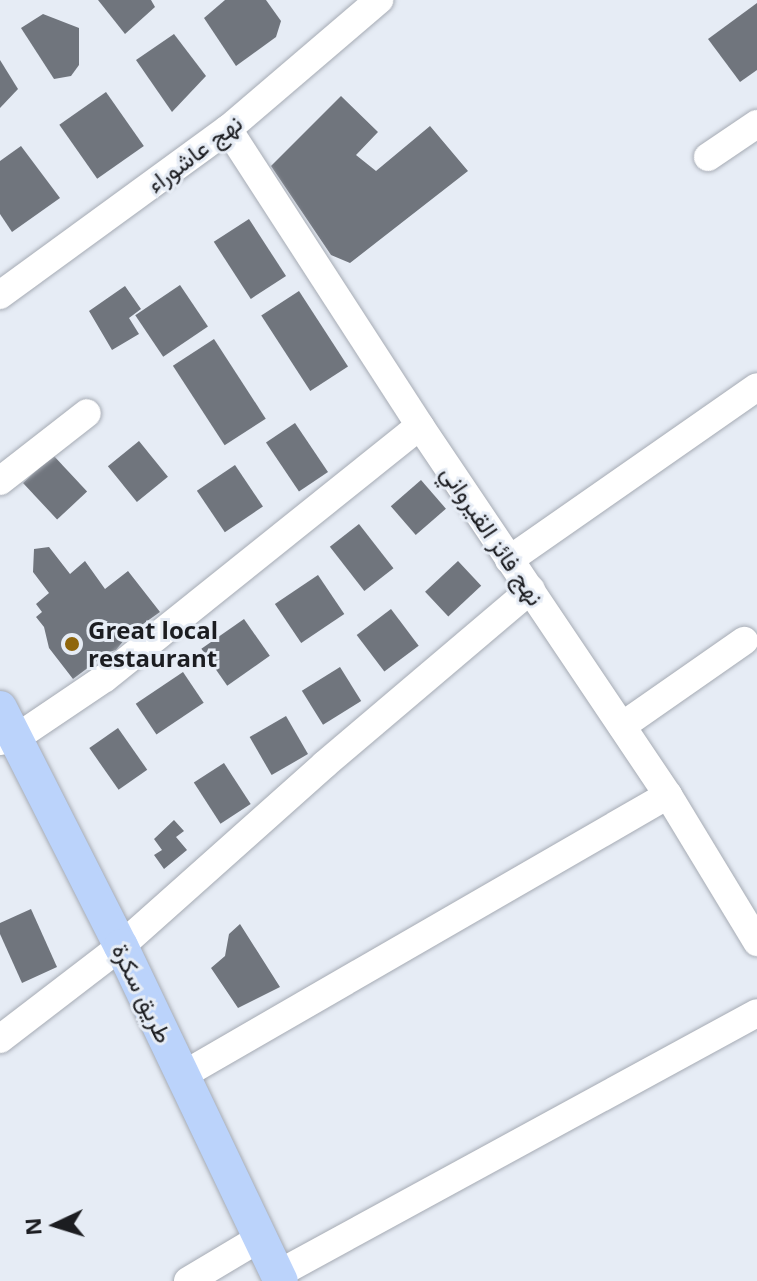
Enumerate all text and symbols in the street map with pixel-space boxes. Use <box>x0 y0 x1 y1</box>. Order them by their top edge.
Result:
street label: نهج عاشوراء <box>141 108 247 198</box>
street label: نهج فائز القيرواني <box>435 459 551 611</box>
place label: Great local restaurant <box>88 616 218 672</box>
marker: Great local restaurant <box>63 635 81 653</box>
street label: طريق سكرة <box>107 939 179 1047</box>
north arrow <box>16 1185 96 1265</box>
text: N <box>16 1217 48 1237</box>

